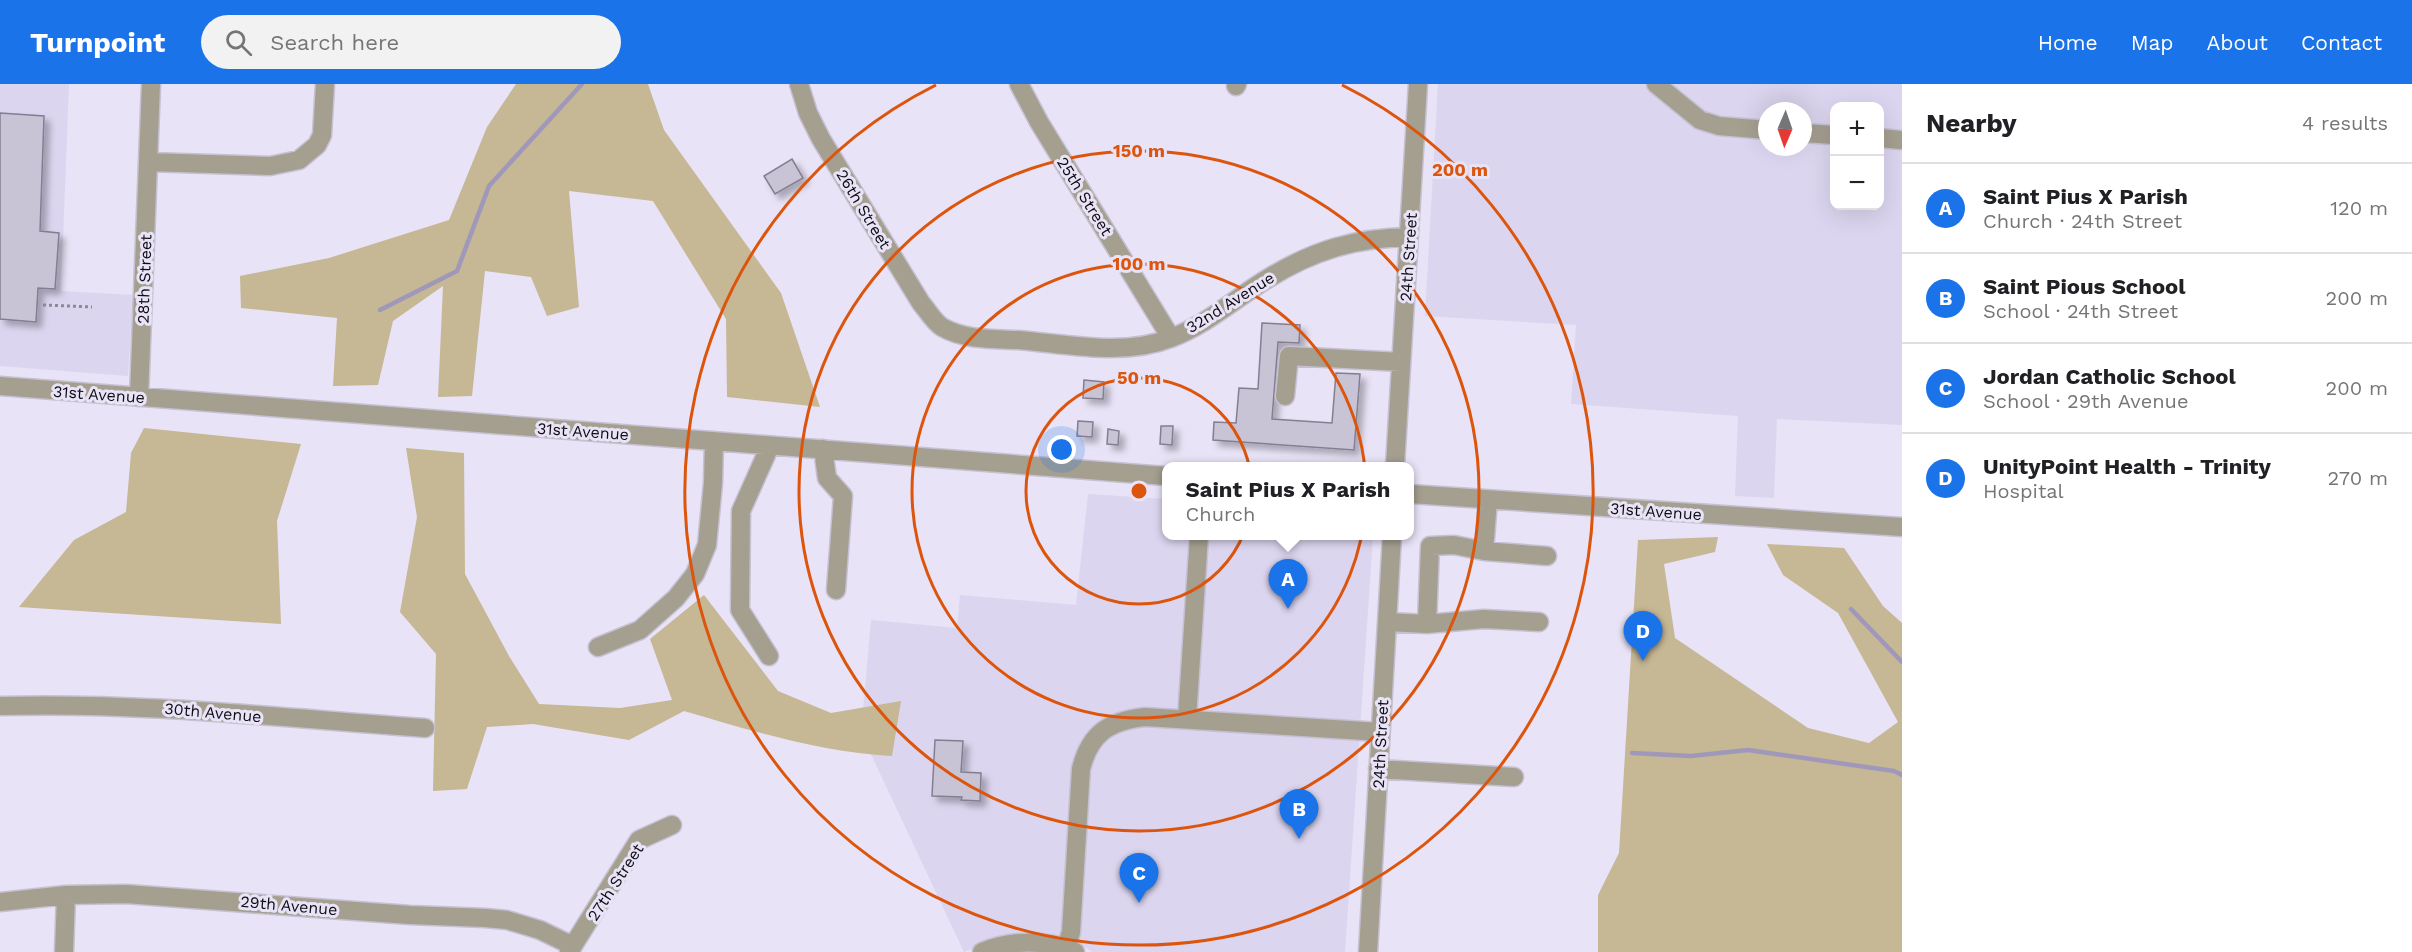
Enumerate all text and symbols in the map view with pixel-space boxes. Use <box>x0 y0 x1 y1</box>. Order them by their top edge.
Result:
search box <box>201 15 621 69</box>
text: Turnpoint <box>30 26 165 59</box>
icon: search <box>222 26 255 59</box>
text: Search here <box>270 30 399 55</box>
text: Home <box>2038 30 2098 55</box>
text: Map <box>2131 30 2174 55</box>
text: About <box>2207 30 2268 55</box>
text: Contact <box>2301 30 2382 55</box>
north arrow <box>1758 102 1812 156</box>
map controls <box>1830 102 1884 210</box>
button: + <box>1830 102 1884 156</box>
text: Nearby <box>1926 108 2017 138</box>
text: 4 results <box>2302 111 2388 135</box>
text: 150 m <box>1113 140 1165 161</box>
street label: 25th Street <box>1053 154 1116 239</box>
button: − <box>1830 156 1884 210</box>
text: 200 m <box>1432 159 1488 180</box>
street label: 26th Street <box>832 166 895 253</box>
text: Saint Pius X Parish <box>1983 184 2188 209</box>
text: A <box>1939 196 1952 220</box>
text: 120 m <box>2330 196 2388 220</box>
text: Church · 24th Street <box>1983 209 2182 233</box>
street label: 24th Street <box>1396 212 1421 302</box>
street label: 28th Street <box>133 234 156 324</box>
text: 100 m <box>1112 253 1166 274</box>
street label: 32nd Avenue <box>1183 268 1278 337</box>
text: Saint Pious School <box>1983 274 2186 299</box>
text: B <box>1939 286 1952 310</box>
text: 200 m <box>2326 286 2388 310</box>
text: School · 24th Street <box>1983 299 2178 323</box>
text: Jordan Catholic School <box>1983 364 2236 389</box>
text: 50 m <box>1117 367 1161 388</box>
text: C <box>1939 376 1952 400</box>
text: 200 m <box>2326 376 2388 400</box>
street label: 31st Avenue <box>52 382 146 407</box>
text: School · 29th Avenue <box>1983 389 2189 413</box>
street label: 31st Avenue <box>536 419 630 444</box>
your location <box>1047 435 1076 464</box>
text: UnityPoint Health - Trinity <box>1983 454 2271 479</box>
popup <box>1162 462 1414 540</box>
text: D <box>1938 466 1953 490</box>
text: 270 m <box>2328 466 2388 490</box>
text: Saint Pius X Parish <box>1186 477 1390 502</box>
text: Hospital <box>1983 479 2064 503</box>
centre of rings <box>1129 481 1149 501</box>
street label: 31st Avenue <box>1609 499 1703 524</box>
text: Church <box>1186 502 1255 526</box>
pin: A <box>1268 560 1308 609</box>
pin: D <box>1624 612 1662 661</box>
street label: 30th Avenue <box>164 699 262 726</box>
street label: 24th Street <box>1369 699 1392 789</box>
pin: B <box>1280 790 1318 839</box>
street label: 27th Street <box>583 840 648 924</box>
pin: C <box>1120 854 1158 903</box>
street label: 29th Avenue <box>240 892 338 919</box>

